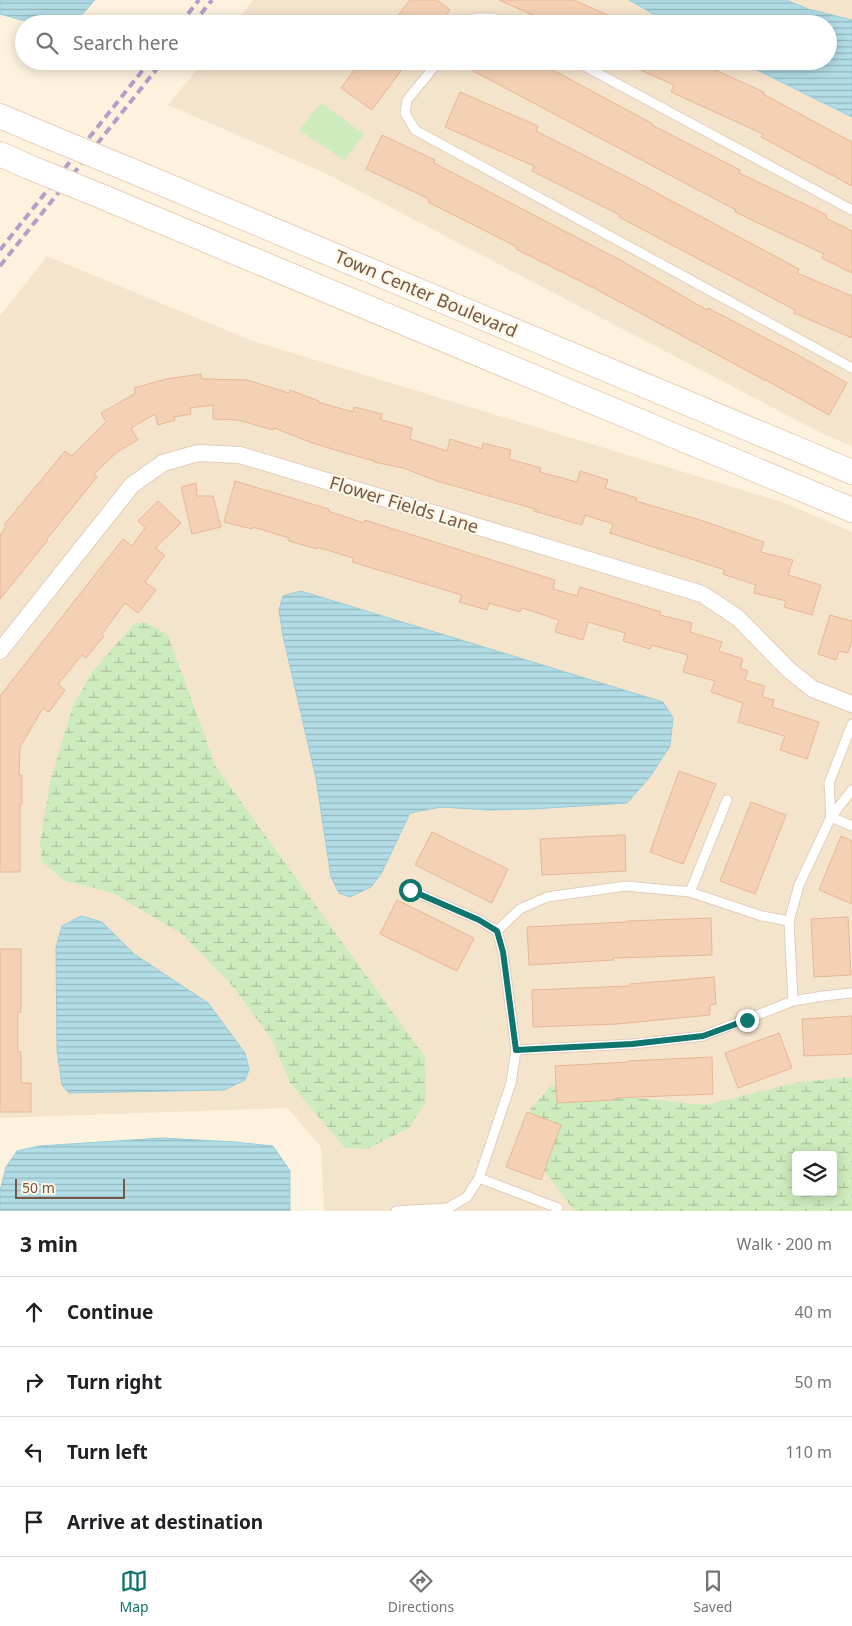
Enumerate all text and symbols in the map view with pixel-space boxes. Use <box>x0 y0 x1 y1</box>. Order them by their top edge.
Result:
search box <box>15 15 837 70</box>
icon: search <box>33 29 61 57</box>
text: Search here <box>73 30 179 56</box>
street label: Town Center Boulevard <box>331 244 521 342</box>
street label: Flower Fields Lane <box>327 470 482 538</box>
route start <box>399 879 422 902</box>
route end <box>736 1009 759 1032</box>
map controls <box>792 1151 837 1196</box>
button: layers <box>792 1151 837 1196</box>
scale bar <box>15 1176 125 1199</box>
text: 50 m <box>22 1178 55 1197</box>
text: 3 min <box>20 1230 78 1258</box>
text: Walk · 200 m <box>737 1233 832 1255</box>
icon: ahead <box>20 1298 48 1326</box>
text: Continue <box>67 1299 153 1325</box>
text: 40 m <box>795 1301 832 1323</box>
icon: right <box>20 1368 48 1396</box>
text: Turn right <box>67 1369 162 1395</box>
text: 50 m <box>795 1371 832 1393</box>
icon: left <box>20 1438 48 1466</box>
text: Turn left <box>67 1439 148 1465</box>
text: 110 m <box>785 1441 832 1463</box>
icon: arrive <box>20 1508 48 1536</box>
text: Arrive at destination <box>67 1509 263 1535</box>
tab: Map <box>120 1567 149 1616</box>
tab: Directions <box>388 1567 454 1616</box>
tab: Saved <box>693 1567 732 1616</box>

